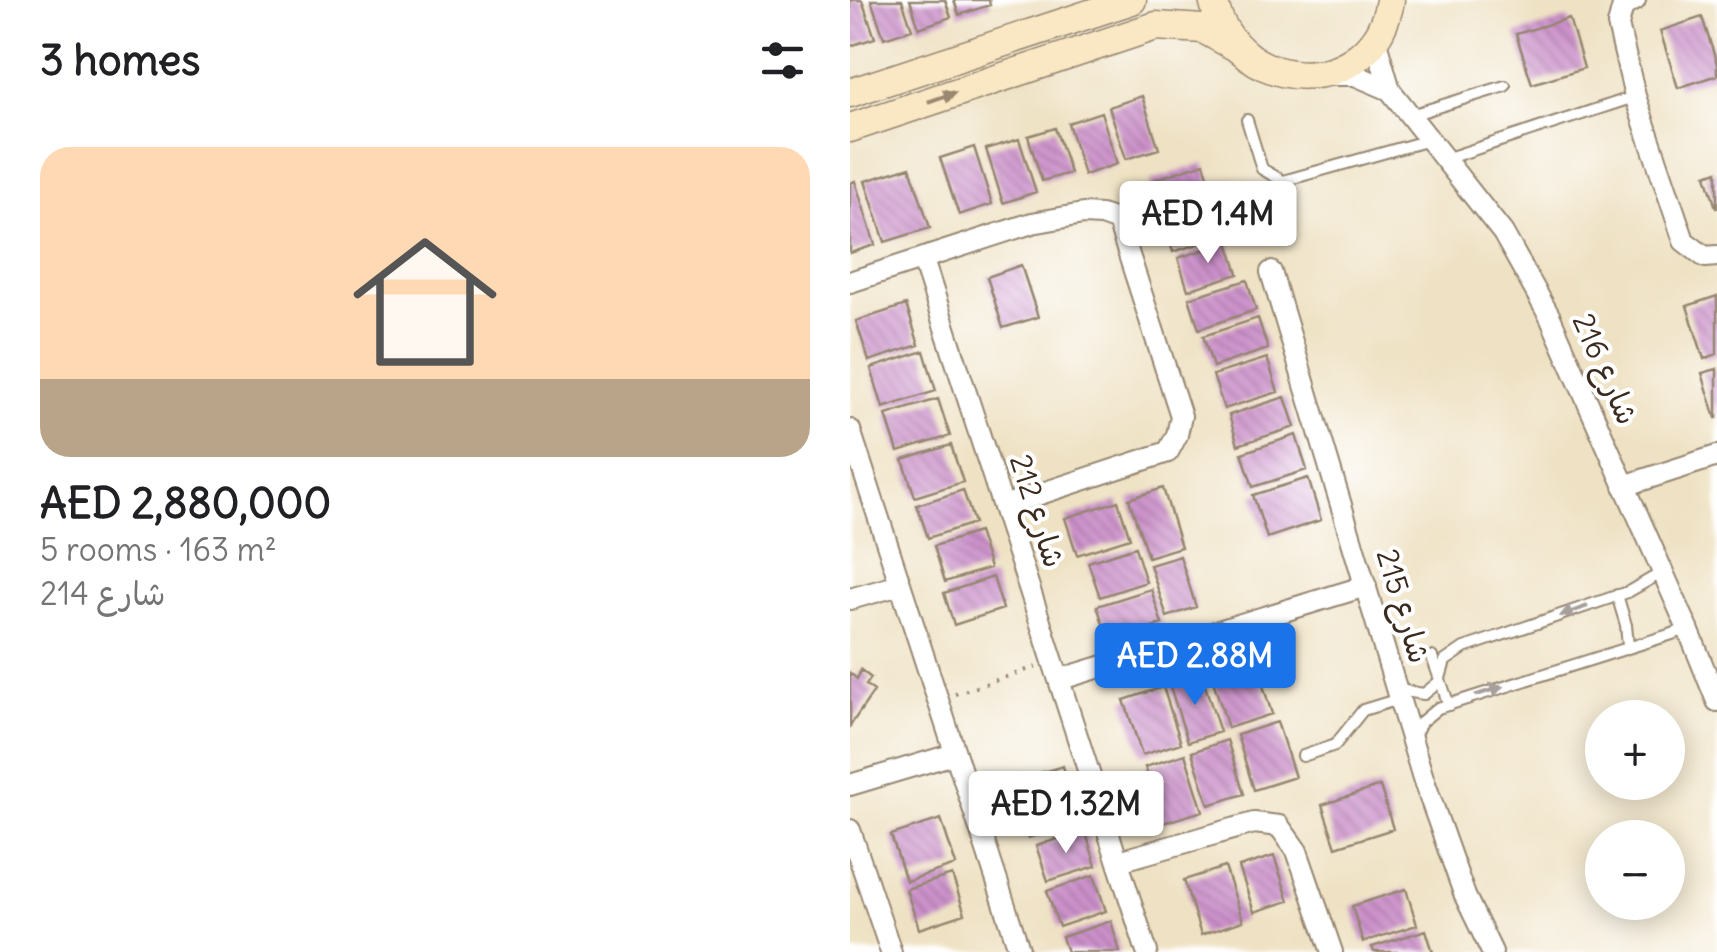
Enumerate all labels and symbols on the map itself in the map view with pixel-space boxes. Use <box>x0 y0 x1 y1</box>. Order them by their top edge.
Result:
one-way arrow <box>928 89 958 104</box>
pin: AED 1.4M <box>1105 181 1311 266</box>
street label: شارع 216 <box>1562 307 1647 431</box>
street label: شارع 212 <box>999 449 1074 573</box>
street label: شارع 215 <box>1366 544 1439 668</box>
one-way arrow <box>1559 604 1589 619</box>
pin: AED 2.88M <box>1081 623 1309 708</box>
one-way arrow <box>1475 683 1505 698</box>
pin: AED 1.32M <box>952 771 1180 856</box>

